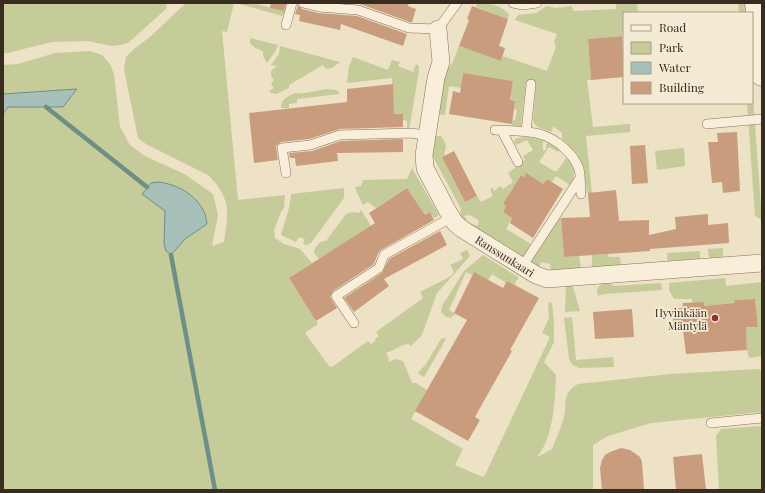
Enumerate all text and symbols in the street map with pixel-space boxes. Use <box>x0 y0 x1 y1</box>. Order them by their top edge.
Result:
legend <box>623 12 753 104</box>
text: Road <box>659 19 686 35</box>
text: Park <box>659 39 684 55</box>
text: Water <box>658 59 692 75</box>
text: Building <box>659 79 705 95</box>
street label: Ranssunkaari <box>473 232 537 280</box>
place label: Hyvinkään Mäntylä <box>655 305 708 333</box>
marker: Hyvinkään Mäntylä <box>710 313 720 323</box>

